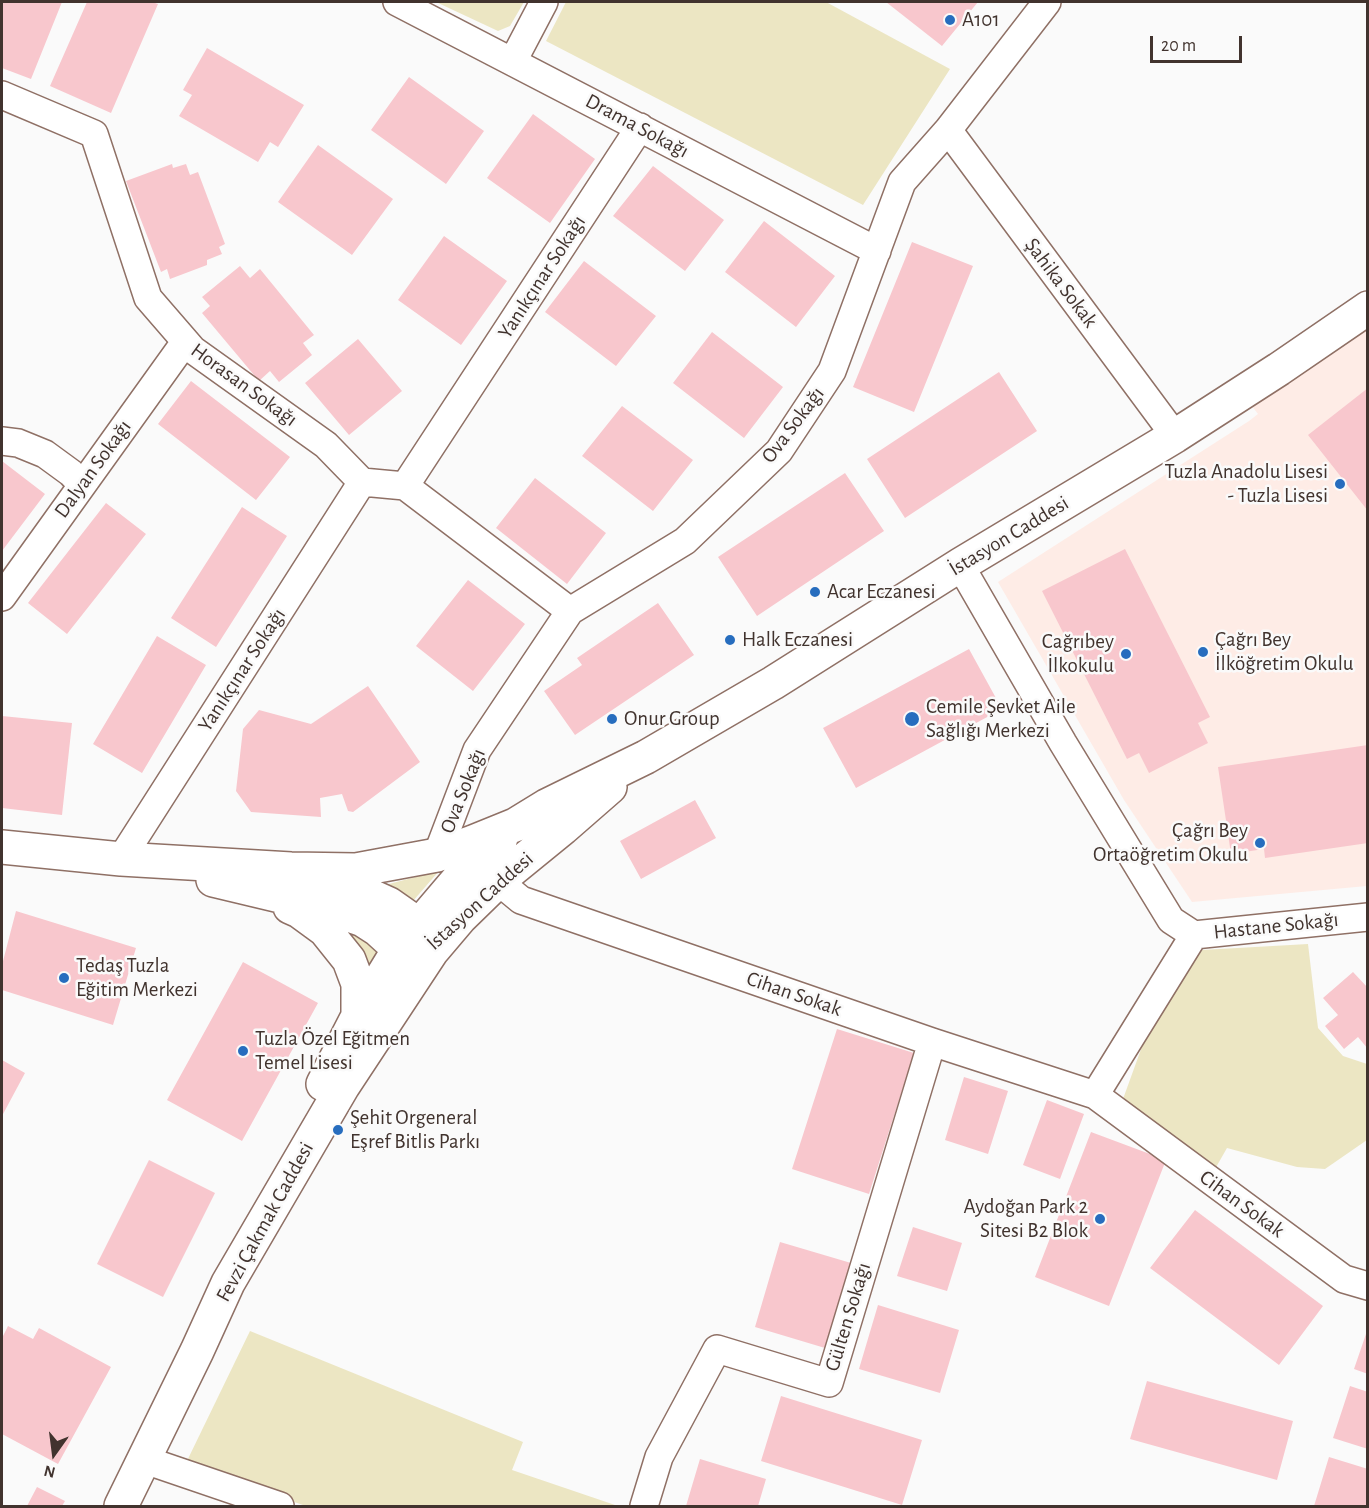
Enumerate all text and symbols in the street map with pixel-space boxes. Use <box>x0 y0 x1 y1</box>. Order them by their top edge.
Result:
place label: A101 <box>962 7 1000 33</box>
marker: A101 <box>943 13 957 27</box>
scale bar <box>1153 24 1244 62</box>
text: 20 m <box>1161 37 1196 55</box>
street label: Drama Sokağı <box>581 88 693 164</box>
street label: Yanıkçınar Sokağı <box>493 211 591 343</box>
street label: Şahika Sokak <box>1019 233 1103 333</box>
street label: Horasan Sokağı <box>186 338 302 432</box>
street label: Ova Sokağı <box>756 382 830 468</box>
street label: Dalyan Sokağı <box>49 415 137 523</box>
place label: Tuzla Anadolu Lisesi - Tuzla Lisesi <box>1164 459 1328 509</box>
marker: Tuzla Anadolu Lisesi - Tuzla Lisesi <box>1333 477 1347 491</box>
street label: İstasyon Caddesi <box>945 490 1073 582</box>
place label: Acar Eczanesi <box>827 579 936 605</box>
marker: Acar Eczanesi <box>808 585 822 599</box>
street label: Yanıkçınar Sokağı <box>193 604 291 736</box>
place label: Halk Eczanesi <box>742 627 853 653</box>
place label: Çağrı Bey İlköğretim Okulu <box>1215 627 1354 677</box>
place label: Cağrıbey İlkokulu <box>1042 629 1114 679</box>
marker: Halk Eczanesi <box>723 633 737 647</box>
marker: Çağrı Bey İlköğretim Okulu <box>1196 645 1210 659</box>
marker: Cağrıbey İlkokulu <box>1119 647 1133 661</box>
place label: Cemile Şevket Aile Sağlığı Merkezi <box>926 694 1076 744</box>
place label: Onur Group <box>624 706 720 732</box>
marker: Cemile Şevket Aile Sağlığı Merkezi <box>903 710 921 728</box>
marker: Onur Group <box>605 712 619 726</box>
street label: Ova Sokağı <box>435 745 491 837</box>
place label: Çağrı Bey Ortaöğretim Okulu <box>1093 818 1248 868</box>
marker: Çağrı Bey Ortaöğretim Okulu <box>1253 836 1267 850</box>
street label: İstasyon Caddesi <box>421 846 539 956</box>
street label: Hastane Sokağı <box>1212 907 1340 945</box>
place label: Tedaş Tuzla Eğitim Merkezi <box>76 953 198 1003</box>
street label: Cihan Sokak <box>743 966 845 1022</box>
marker: Tedaş Tuzla Eğitim Merkezi <box>57 971 71 985</box>
place label: Tuzla Özel Eğitmen Temel Lisesi <box>255 1026 410 1076</box>
marker: Tuzla Özel Eğitmen Temel Lisesi <box>236 1044 250 1058</box>
place label: Şehit Orgeneral Eşref Bitlis Parkı <box>350 1105 480 1155</box>
marker: Şehit Orgeneral Eşref Bitlis Parkı <box>331 1123 345 1137</box>
street label: Fevzi Çakmak Caddesi <box>211 1138 319 1306</box>
street label: Cihan Sokak <box>1195 1165 1289 1243</box>
place label: Aydoğan Park 2 Sitesi B2 Blok <box>963 1194 1088 1244</box>
marker: Aydoğan Park 2 Sitesi B2 Blok <box>1093 1212 1107 1226</box>
street label: Gülten Sokağı <box>820 1260 876 1374</box>
north arrow <box>24 1424 84 1484</box>
text: N <box>42 1462 57 1481</box>

